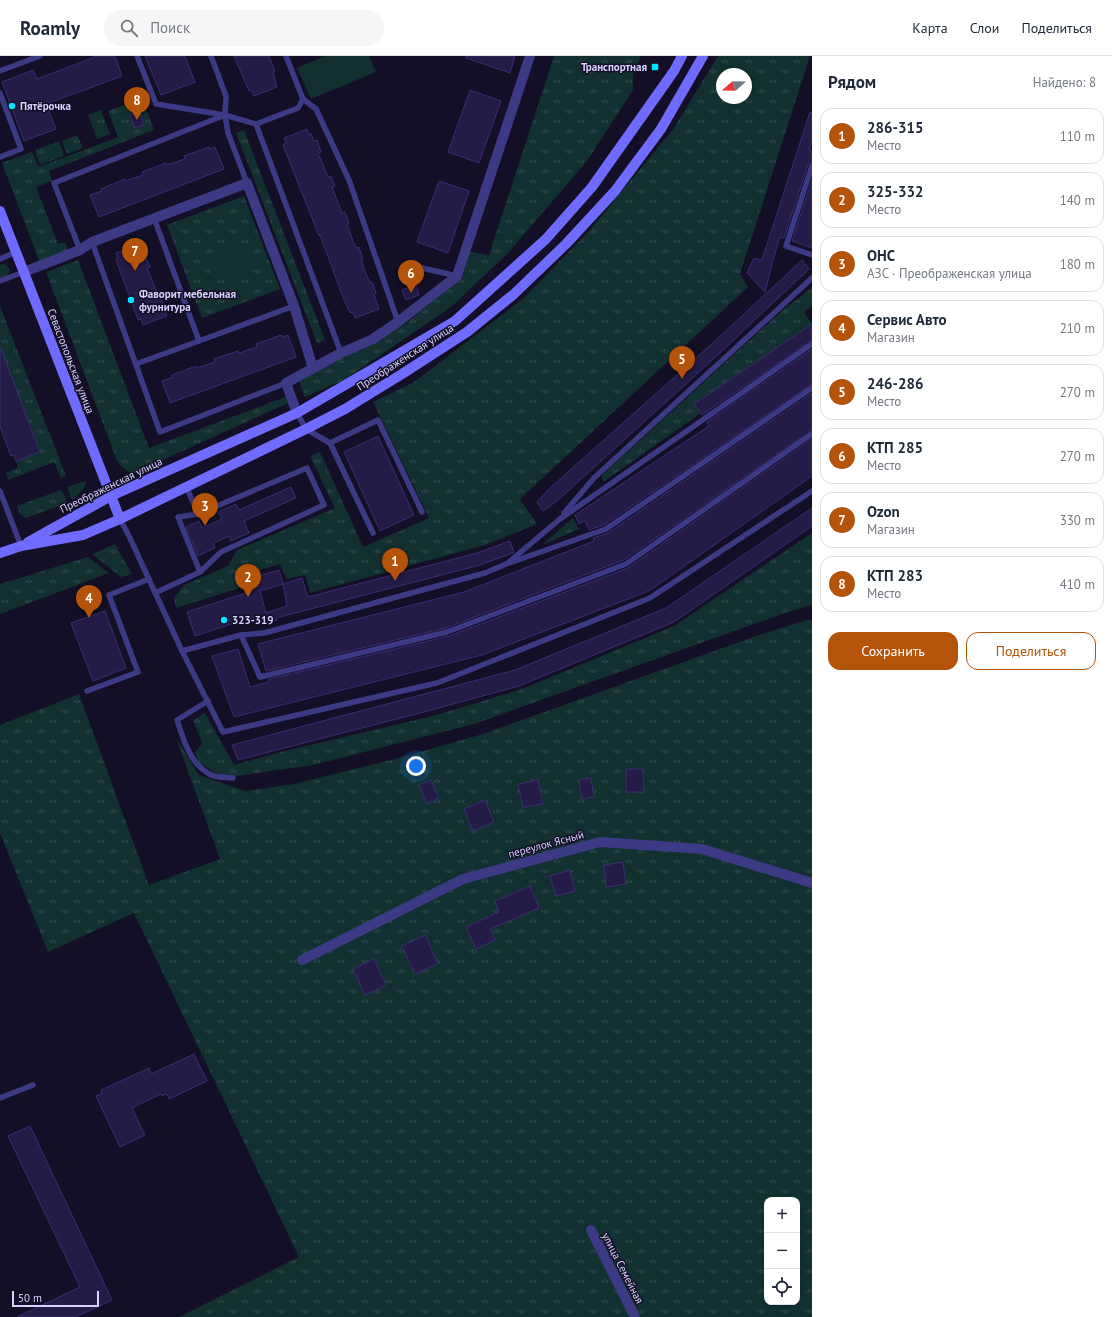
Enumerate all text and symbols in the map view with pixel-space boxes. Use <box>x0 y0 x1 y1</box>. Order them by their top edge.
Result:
search box <box>104 10 384 46</box>
text: Roamly <box>20 16 80 40</box>
icon: search <box>118 17 140 39</box>
text: Поиск <box>150 18 190 37</box>
text: Карта <box>912 19 948 37</box>
text: Слои <box>970 19 999 37</box>
text: Поделиться <box>1021 19 1092 37</box>
place label: Транспортная <box>581 60 647 74</box>
marker: Транспортная <box>650 62 660 72</box>
north arrow <box>716 68 752 104</box>
text: Рядом <box>828 71 876 93</box>
text: Найдено: 8 <box>1033 74 1096 91</box>
pin: 8 <box>124 87 150 120</box>
place label: Пятёрочка <box>20 99 71 113</box>
marker: Пятёрочка <box>7 101 17 111</box>
text: 286-315 <box>867 118 923 137</box>
text: 1 <box>838 128 846 145</box>
text: 110 m <box>1060 128 1095 145</box>
text: Место <box>867 137 901 154</box>
text: 325-332 <box>867 182 923 201</box>
text: 2 <box>838 192 846 209</box>
text: 140 m <box>1060 192 1095 209</box>
text: Место <box>867 201 901 218</box>
pin: 7 <box>122 238 148 271</box>
text: ОНС <box>867 246 895 265</box>
text: 3 <box>838 256 846 273</box>
text: 180 m <box>1060 256 1095 273</box>
pin: 6 <box>398 260 424 293</box>
text: АЗС · Преображенская улица <box>867 265 1032 282</box>
place label: Фаворит мебельная фурнитура <box>139 287 236 314</box>
marker: Фаворит мебельная фурнитура <box>126 295 136 305</box>
street label: Севастопольская улица <box>45 307 97 415</box>
text: Сервис Авто <box>867 310 947 329</box>
text: 4 <box>838 320 846 337</box>
text: 210 m <box>1060 320 1095 337</box>
street label: Преображенская улица <box>354 321 456 393</box>
text: Магазин <box>867 329 915 346</box>
pin: 5 <box>669 346 695 379</box>
text: 246-286 <box>867 374 923 393</box>
text: 5 <box>838 384 846 401</box>
text: 270 m <box>1060 384 1095 401</box>
text: Место <box>867 393 901 410</box>
text: КТП 285 <box>867 438 923 457</box>
text: 6 <box>838 448 846 465</box>
text: 270 m <box>1060 448 1095 465</box>
street label: Преображенская улица <box>57 454 165 516</box>
text: Место <box>867 457 901 474</box>
pin: 3 <box>192 493 218 526</box>
text: Ozon <box>867 502 900 521</box>
text: 7 <box>838 512 846 529</box>
text: 330 m <box>1060 512 1095 529</box>
text: Магазин <box>867 521 915 538</box>
pin: 1 <box>382 548 408 581</box>
pin: 2 <box>235 564 261 597</box>
text: КТП 283 <box>867 566 923 585</box>
text: 8 <box>838 576 846 593</box>
text: 410 m <box>1060 576 1095 593</box>
pin: 4 <box>76 585 102 618</box>
text: Место <box>867 585 901 602</box>
place label: 323-319 <box>232 613 273 627</box>
marker: 323-319 <box>219 615 229 625</box>
button: Сохранить <box>828 632 958 670</box>
button: Поделиться <box>966 632 1096 670</box>
your location <box>406 756 426 776</box>
street label: переулок Ясный <box>507 827 585 861</box>
map controls <box>764 1197 800 1305</box>
button: + <box>764 1197 800 1233</box>
street label: улица Семейная <box>599 1230 647 1306</box>
button: − <box>764 1233 800 1269</box>
button: locate <box>764 1269 800 1305</box>
scale bar <box>12 1289 99 1308</box>
text: 50 m <box>18 1291 42 1305</box>

